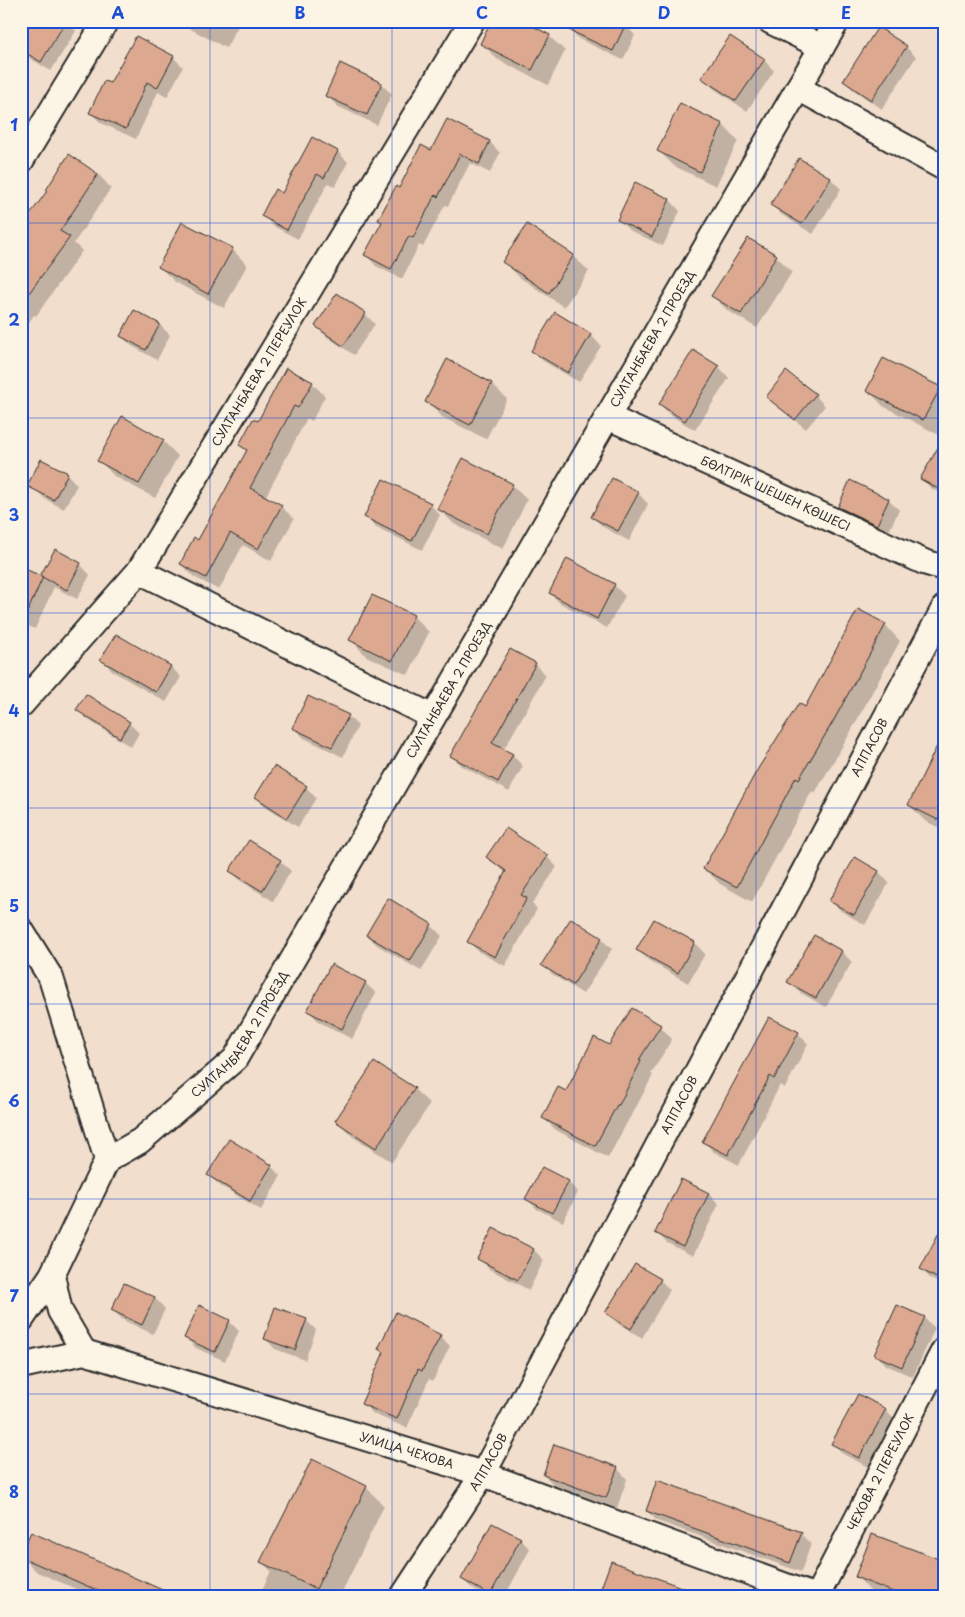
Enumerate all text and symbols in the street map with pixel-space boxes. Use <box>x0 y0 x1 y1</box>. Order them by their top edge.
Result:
text: A <box>112 0 125 24</box>
text: B <box>295 0 306 24</box>
text: C <box>476 0 488 24</box>
text: D <box>658 0 670 24</box>
text: E <box>841 0 851 24</box>
text: 1 <box>10 112 18 136</box>
street label: СУЛТАНБАЕВА 2 ПРОЕЗД <box>605 267 699 410</box>
street label: СУЛТАНБАЕВА 2 ПЕРЕУЛОК <box>207 294 311 449</box>
text: 2 <box>8 307 20 331</box>
street label: БӨЛТІРІК ШЕШЕН КӨШЕСІ <box>698 451 853 535</box>
text: 3 <box>9 502 19 526</box>
street label: СУЛТАНБАЕВА 2 ПРОЕЗД <box>401 618 495 762</box>
text: 4 <box>9 698 20 722</box>
street label: АППАСОВ <box>846 715 892 779</box>
text: 5 <box>9 893 19 917</box>
street label: СУЛТАНБАЕВА 2 ПРОЕЗД <box>186 967 292 1101</box>
street label: АППАСОВ <box>656 1072 702 1137</box>
text: 6 <box>8 1088 20 1112</box>
text: 7 <box>9 1283 19 1307</box>
street label: ЧЕХОВА 2 ПЕРЕУЛОК <box>842 1410 918 1534</box>
street label: УЛИЦА ЧЕХОВА <box>358 1427 456 1473</box>
street label: АППАСОВ <box>464 1430 511 1494</box>
text: 8 <box>9 1479 19 1503</box>

